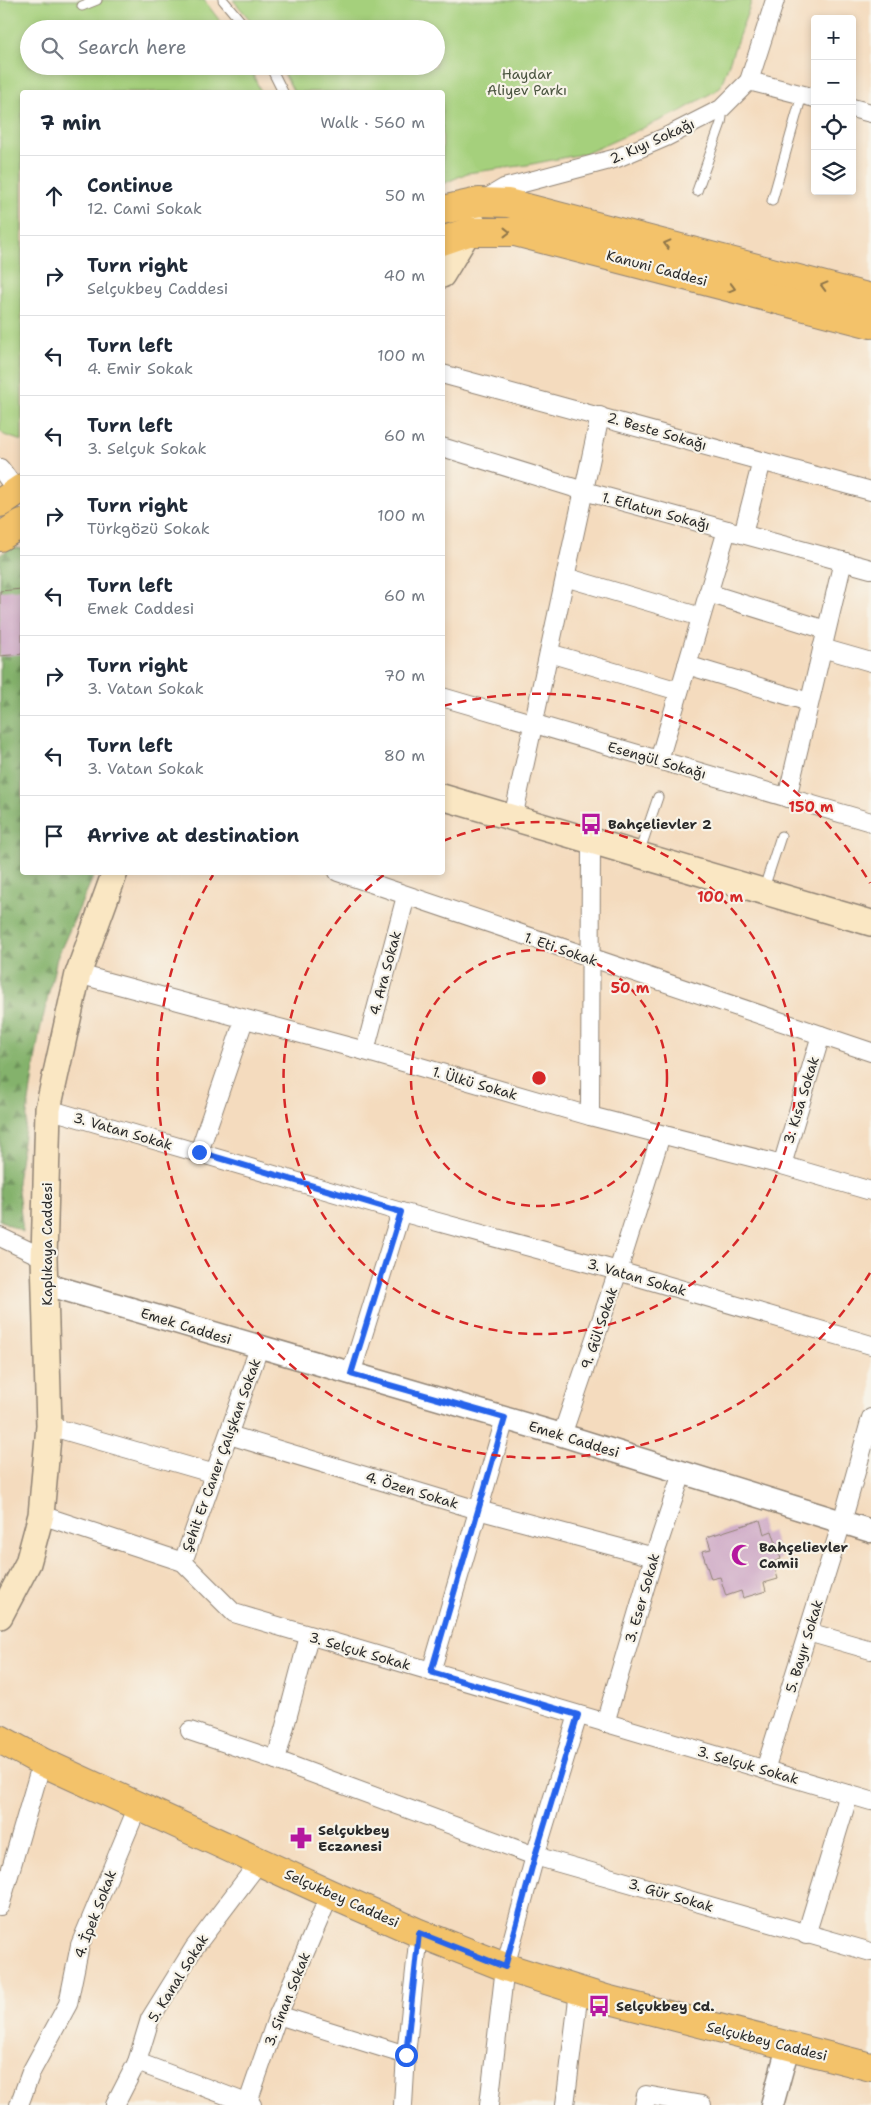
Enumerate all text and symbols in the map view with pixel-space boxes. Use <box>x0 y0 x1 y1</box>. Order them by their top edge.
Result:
map controls <box>811 15 856 195</box>
button: + <box>811 15 856 60</box>
search box <box>20 20 445 75</box>
icon: search <box>38 34 66 62</box>
text: Search here <box>78 35 187 60</box>
button: − <box>811 60 856 105</box>
park label: Haydar Aliyev Parkı <box>487 65 567 99</box>
button: locate <box>811 105 856 150</box>
text: 7 min <box>40 109 101 137</box>
text: Walk · 560 m <box>320 112 425 133</box>
street label: 2. Kıyı Sokağı <box>607 114 697 168</box>
button: layers <box>811 150 856 195</box>
text: Continue <box>87 173 173 198</box>
icon: ahead <box>40 182 68 210</box>
text: 50 m <box>385 185 425 206</box>
text: 12. Cami Sokak <box>87 198 202 219</box>
one-way arrow <box>504 227 511 237</box>
one-way arrow <box>662 239 671 250</box>
street label: Kanuni Caddesi <box>604 246 710 290</box>
text: Turn right <box>87 253 188 278</box>
icon: right <box>40 262 68 290</box>
text: 40 m <box>383 265 425 286</box>
text: Selçukbey Caddesi <box>87 278 228 299</box>
one-way arrow <box>820 281 829 291</box>
one-way arrow <box>728 282 737 293</box>
text: Turn left <box>87 333 173 358</box>
icon: left <box>40 342 68 370</box>
text: 100 m <box>377 345 425 366</box>
text: 4. Emir Sokak <box>87 358 193 379</box>
street label: 2. Beste Sokağı <box>605 408 709 454</box>
text: Turn left <box>87 413 173 438</box>
icon: left <box>40 422 68 450</box>
text: 60 m <box>384 425 425 446</box>
text: 3. Selçuk Sokak <box>87 438 207 459</box>
street label: 1. Eflatun Sokağı <box>600 488 712 534</box>
text: Turn right <box>87 493 188 518</box>
icon: right <box>40 502 68 530</box>
text: 100 m <box>377 505 425 526</box>
text: Türkgözü Sokak <box>87 518 210 539</box>
text: Turn left <box>87 573 173 598</box>
icon: left <box>40 582 68 610</box>
text: 60 m <box>384 585 425 606</box>
text: Emek Caddesi <box>87 598 194 619</box>
text: Turn right <box>87 653 188 678</box>
icon: right <box>40 662 68 690</box>
text: 70 m <box>384 665 425 686</box>
text: 3. Vatan Sokak <box>87 678 204 699</box>
text: Turn left <box>87 733 173 758</box>
street label: Esengül Sokağı <box>606 737 708 783</box>
icon: left <box>40 742 68 770</box>
text: 80 m <box>384 745 425 766</box>
text: 3. Vatan Sokak <box>87 758 204 779</box>
text: 150 m <box>788 797 834 817</box>
bus stop icon: Bahçelievler 2 <box>578 811 604 837</box>
place label: Bahçelievler 2 <box>608 815 712 833</box>
icon: arrive <box>40 822 68 850</box>
text: Arrive at destination <box>87 823 299 848</box>
text: 100 m <box>697 887 743 907</box>
street label: 1. Eti Sokak <box>522 928 600 970</box>
street label: 4. Ara Sokak <box>365 929 405 1017</box>
text: 50 m <box>611 978 650 998</box>
street label: 3. Kısa Sokak <box>779 1054 823 1146</box>
street label: 1. Ülkü Sokak <box>430 1062 520 1104</box>
centre of rings <box>530 1069 548 1087</box>
street label: 3. Vatan Sokak <box>71 1108 175 1154</box>
route end <box>188 1141 211 1164</box>
street label: Kaplıkaya Caddesi <box>38 1182 56 1306</box>
street label: 3. Vatan Sokak <box>585 1254 689 1300</box>
street label: 9. Gül Sokak <box>577 1285 621 1371</box>
street label: Emek Caddesi <box>138 1304 234 1348</box>
street label: Şehit Er Caner Çalışkan Sokak <box>178 1356 264 1554</box>
street label: Emek Caddesi <box>526 1417 622 1461</box>
street label: 4. Özen Sokak <box>363 1467 461 1513</box>
place label: Bahçelievler Camii <box>759 1538 849 1572</box>
mosque icon: Bahçelievler Camii <box>729 1542 755 1568</box>
street label: 3. Eser Sokak <box>621 1551 663 1645</box>
street label: 5. Bayır Sokak <box>781 1597 827 1695</box>
street label: 3. Selçuk Sokak <box>307 1628 413 1674</box>
street label: 3. Selçuk Sokak <box>695 1742 801 1788</box>
place label: Selçukbey Eczanesi <box>318 1821 390 1855</box>
pharmacy icon: Selçukbey Eczanesi <box>288 1825 314 1851</box>
street label: Selçukbey Caddesi <box>282 1865 402 1931</box>
street label: 4. İpek Sokak <box>70 1867 120 1961</box>
street label: 3. Gür Sokak <box>626 1874 716 1916</box>
street label: 5. Kanal Sokak <box>144 1931 212 2025</box>
street label: 3. Sinan Sokak <box>260 1949 314 2049</box>
bus stop icon: Selçukbey Cd. <box>586 1993 612 2019</box>
place label: Selçukbey Cd. <box>616 1997 715 2015</box>
street label: Selçukbey Caddesi <box>705 2017 829 2065</box>
route start <box>395 2044 418 2067</box>

